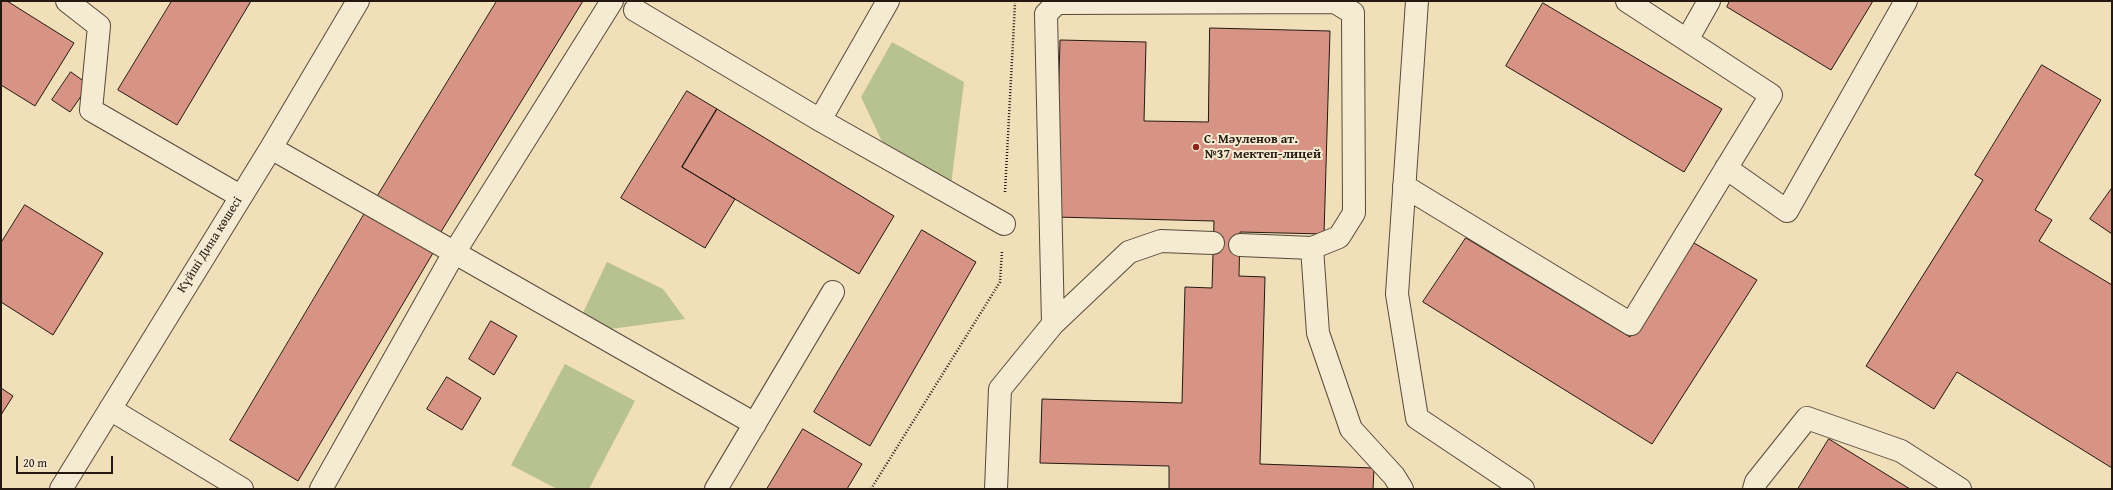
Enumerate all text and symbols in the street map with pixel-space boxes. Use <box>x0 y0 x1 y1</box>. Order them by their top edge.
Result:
place label: С. Мәуленов ат. №37 мектеп-лицей <box>1204 132 1321 163</box>
marker: С. Мәуленов ат. №37 мектеп-лицей <box>1191 142 1201 152</box>
street label: Күйші Дина көшесі <box>174 194 246 296</box>
scale bar <box>18 448 115 474</box>
text: 20 m <box>23 454 47 471</box>

